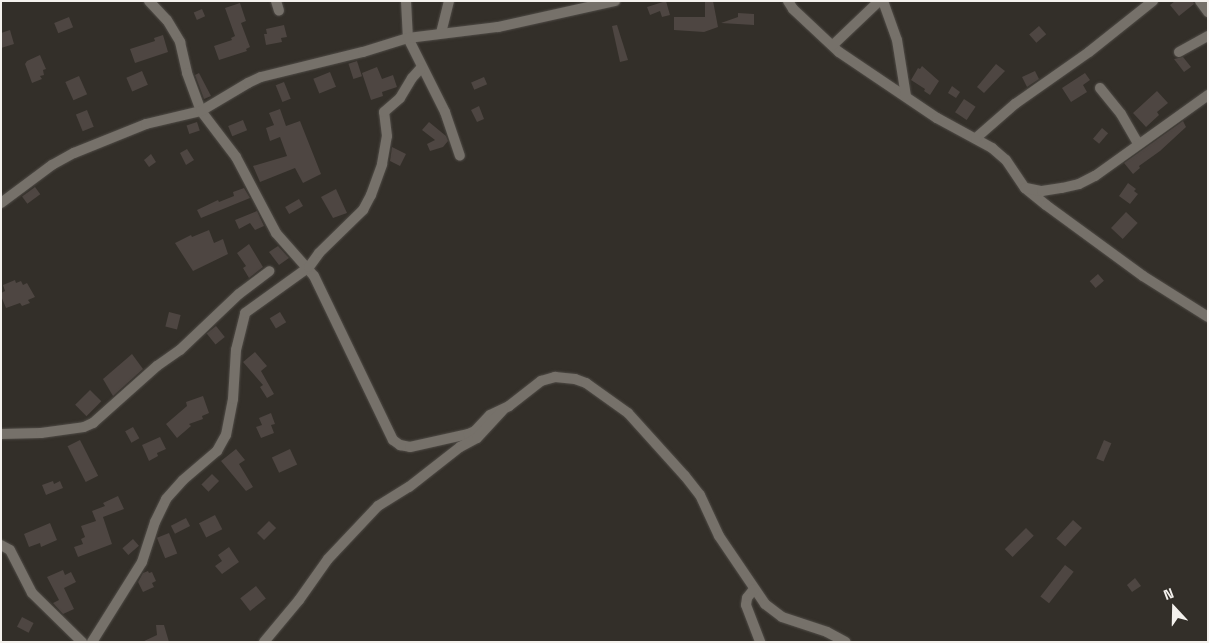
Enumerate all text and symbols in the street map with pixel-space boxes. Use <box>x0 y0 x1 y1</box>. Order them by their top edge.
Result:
north arrow <box>1149 583 1199 633</box>
text: N <box>1161 584 1176 604</box>

